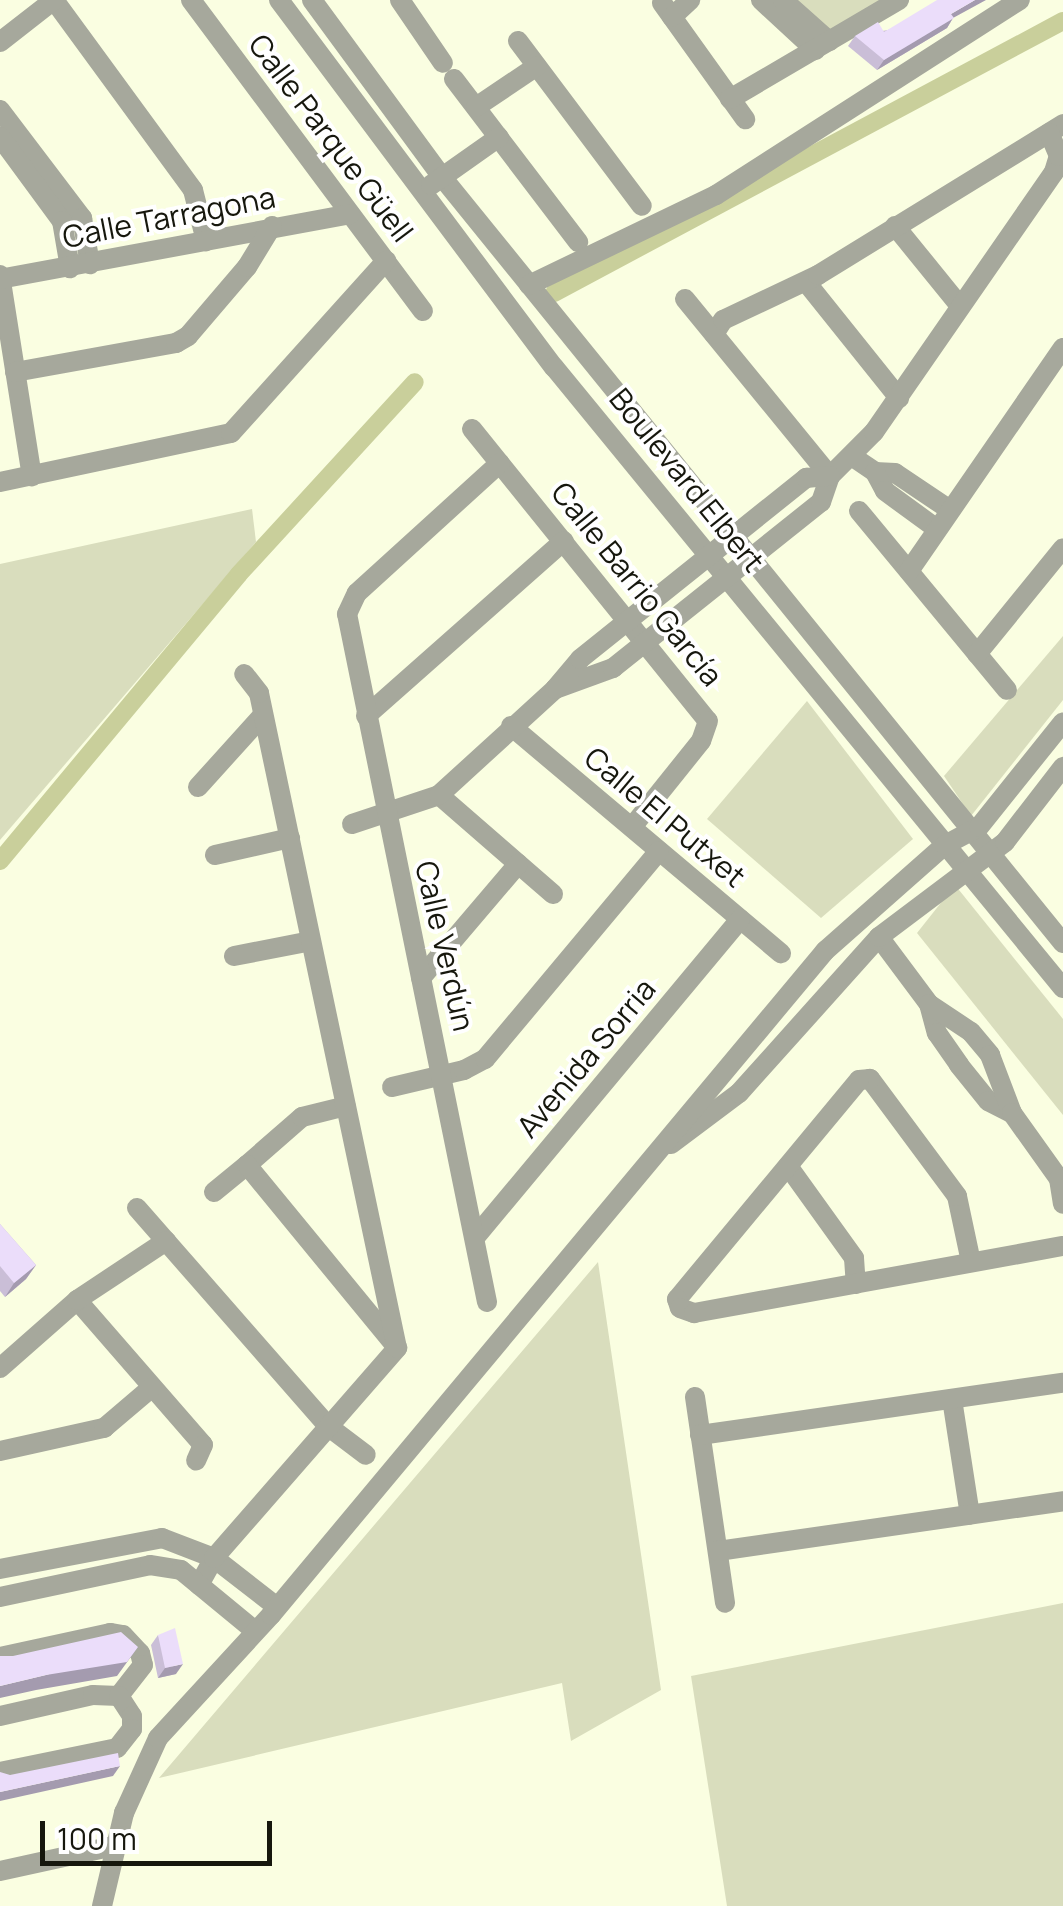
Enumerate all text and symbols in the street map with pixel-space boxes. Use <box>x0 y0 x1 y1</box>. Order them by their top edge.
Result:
street label: Calle Parque Güell <box>241 27 421 249</box>
street label: Calle Tarragona <box>60 179 278 255</box>
street label: Boulevard Elbert <box>602 381 772 579</box>
street label: Calle Barrio García <box>544 475 730 693</box>
street label: Calle El Putxet <box>577 739 753 895</box>
street label: Calle Verdún <box>408 857 482 1035</box>
street label: Avenida Sorria <box>509 971 663 1145</box>
scale bar <box>45 1801 278 1863</box>
text: 100 m <box>57 1818 137 1859</box>

